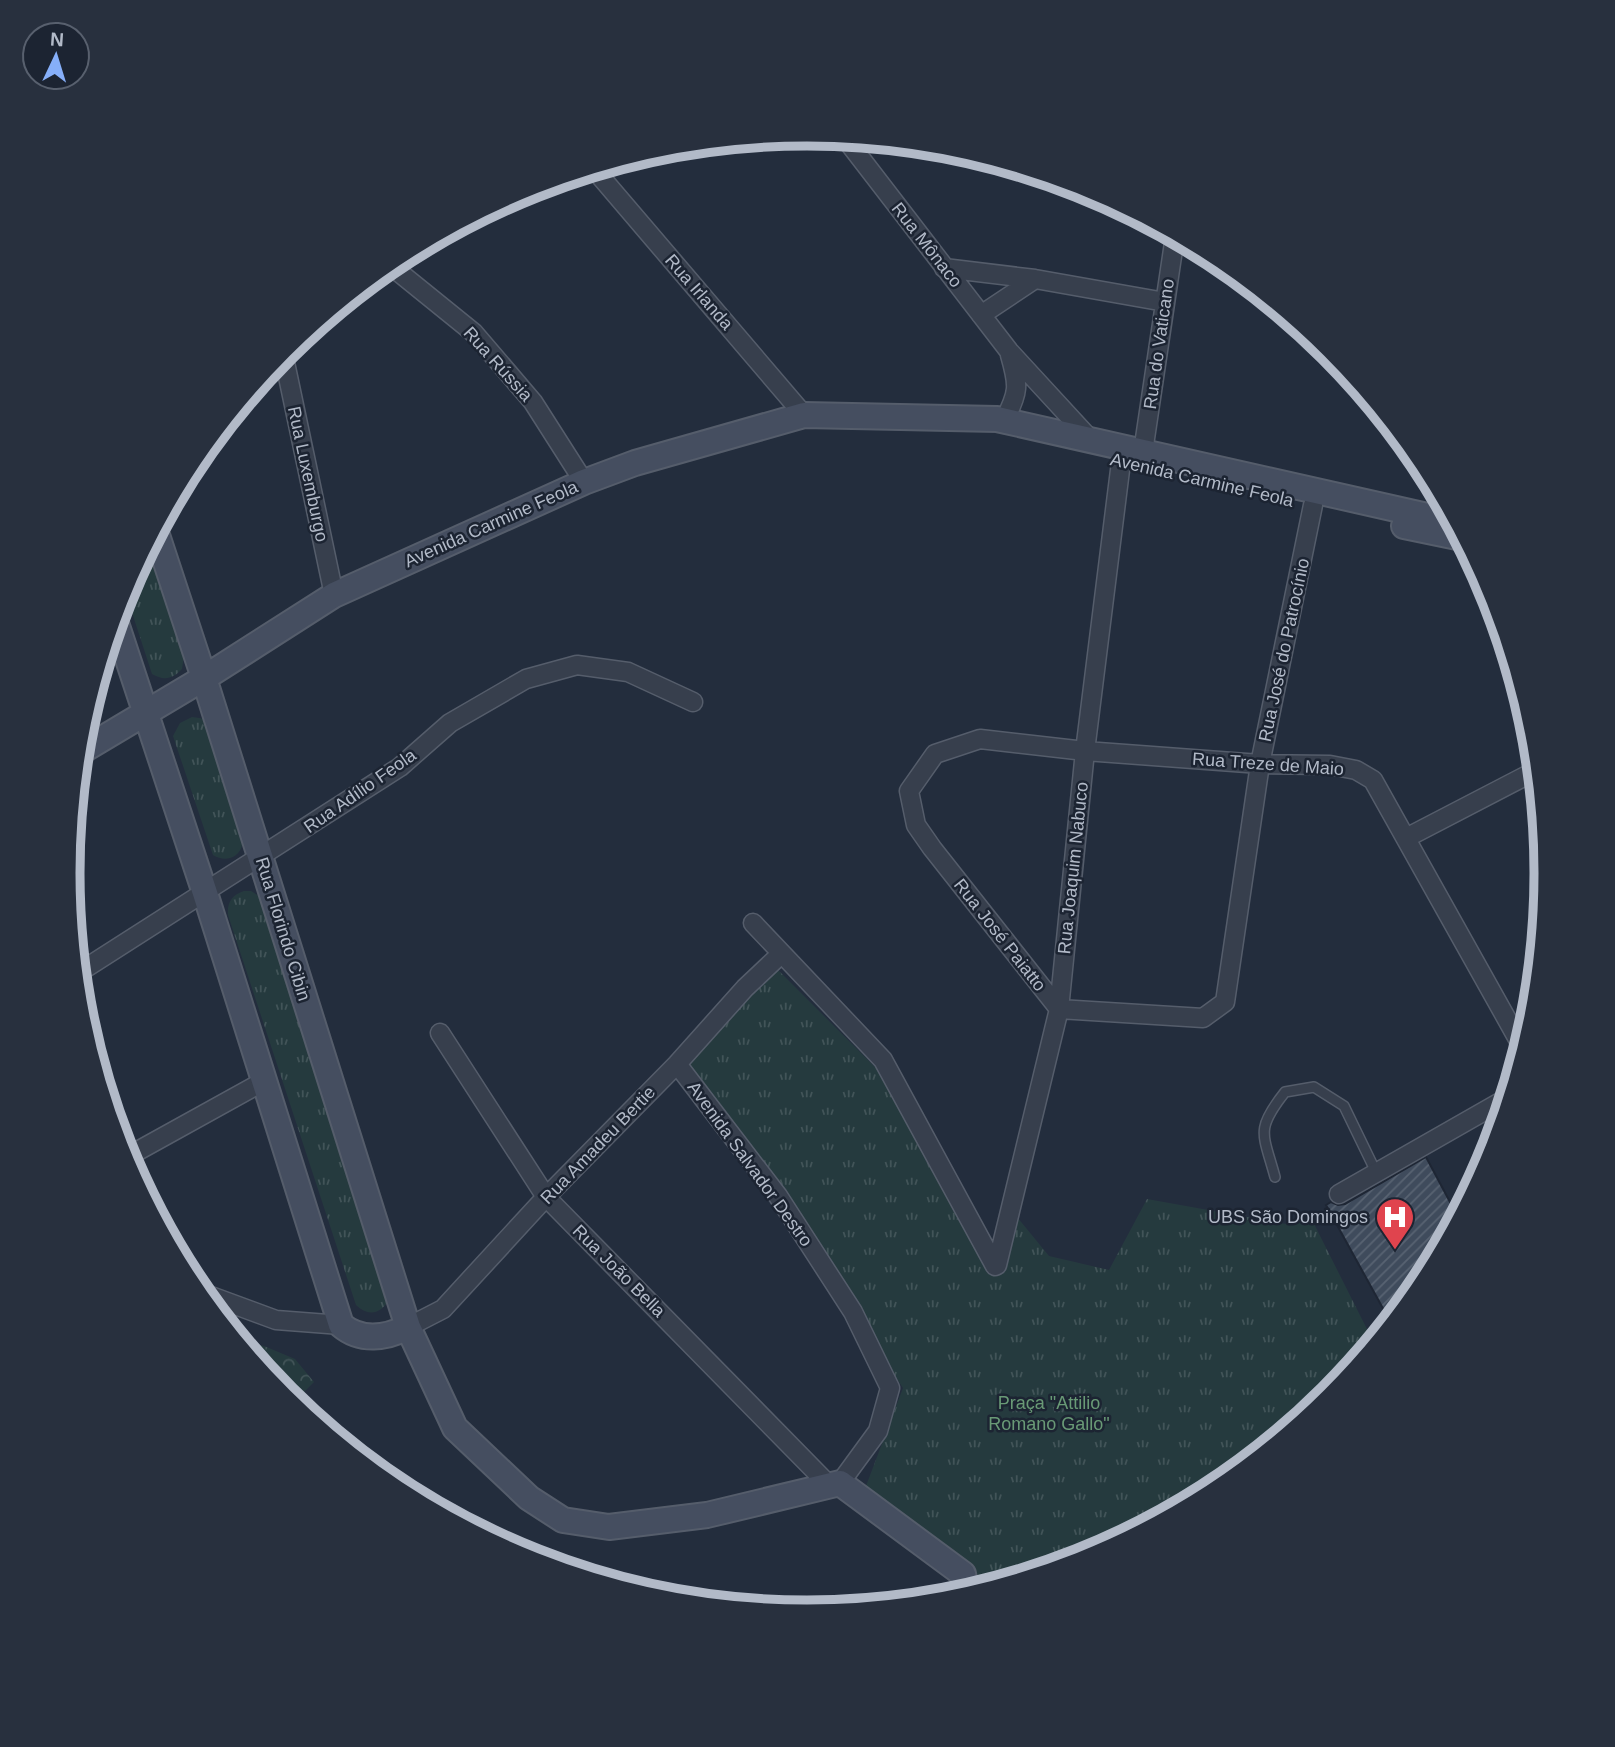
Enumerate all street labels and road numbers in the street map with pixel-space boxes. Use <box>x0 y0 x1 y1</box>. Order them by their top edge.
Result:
street label: Rua Mônaco <box>888 199 966 291</box>
street label: Rua Irlanda <box>661 250 738 334</box>
street label: Rua do Vaticano <box>1140 277 1178 411</box>
street label: Rua Rússia <box>459 323 537 406</box>
street label: Rua Luxemburgo <box>284 404 332 544</box>
street label: Avenida Carmine Feola <box>1108 449 1297 511</box>
street label: Avenida Carmine Feola <box>401 476 582 571</box>
street label: Rua José do Patrocínio <box>1255 556 1313 744</box>
street label: Rua Adílio Feola <box>300 744 421 837</box>
street label: Rua Treze de Maio <box>1191 749 1345 779</box>
street label: Rua Joaquim Nabuco <box>1054 781 1092 955</box>
street label: Rua Florindo Cibin <box>252 855 314 1003</box>
street label: Rua José Paiatto <box>950 875 1050 995</box>
street label: Avenida Salvador Destro <box>683 1078 817 1250</box>
street label: Rua Amadeu Bertie <box>537 1082 659 1208</box>
street label: Rua João Bella <box>569 1221 670 1322</box>

